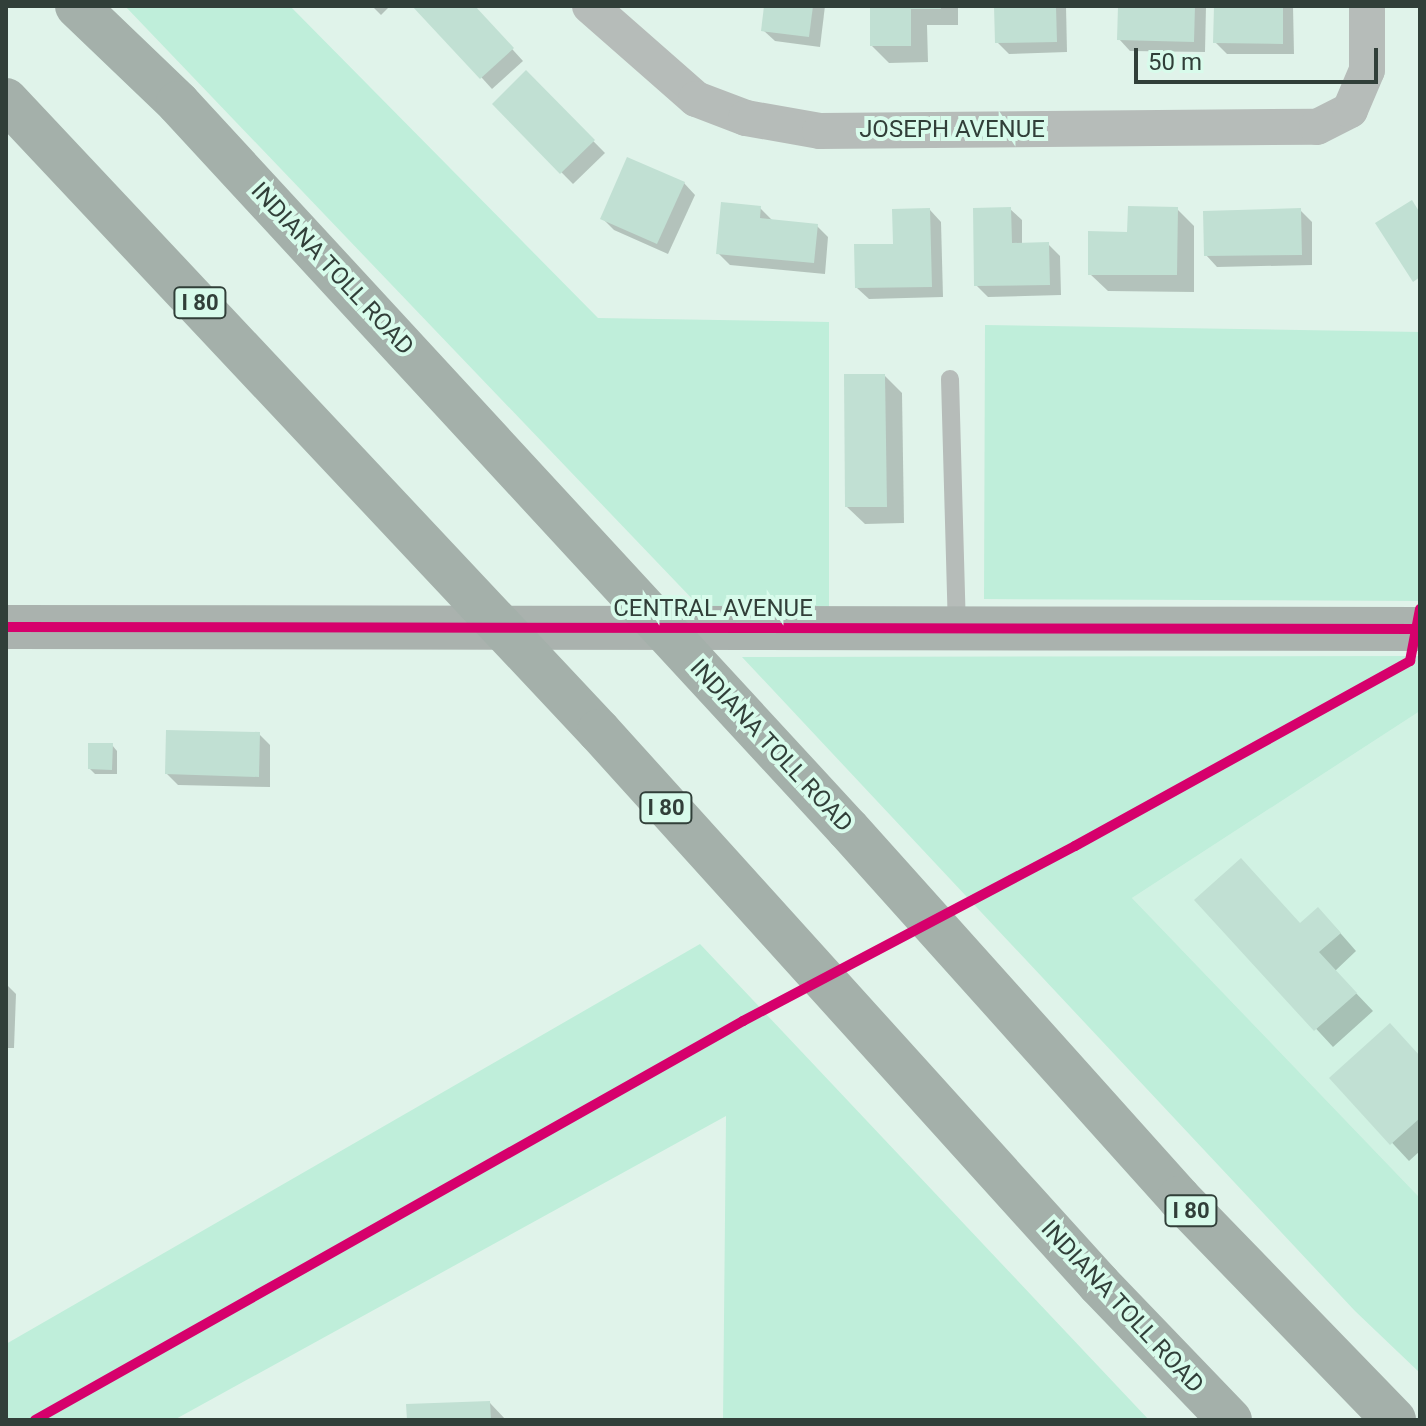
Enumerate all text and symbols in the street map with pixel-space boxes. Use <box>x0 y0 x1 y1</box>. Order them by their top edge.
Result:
scale bar <box>1138 32 1382 82</box>
text: 50 m <box>1148 48 1202 76</box>
street label: JOSEPH AVENUE <box>859 116 1045 144</box>
street label: INDIANA TOLL ROAD <box>245 177 419 361</box>
road number: I 80 <box>172 285 228 321</box>
street label: CENTRAL AVENUE <box>613 595 813 623</box>
street label: INDIANA TOLL ROAD <box>684 654 858 838</box>
road number: I 80 <box>638 790 694 826</box>
road number: I 80 <box>1163 1193 1219 1229</box>
street label: INDIANA TOLL ROAD <box>1035 1215 1209 1399</box>

